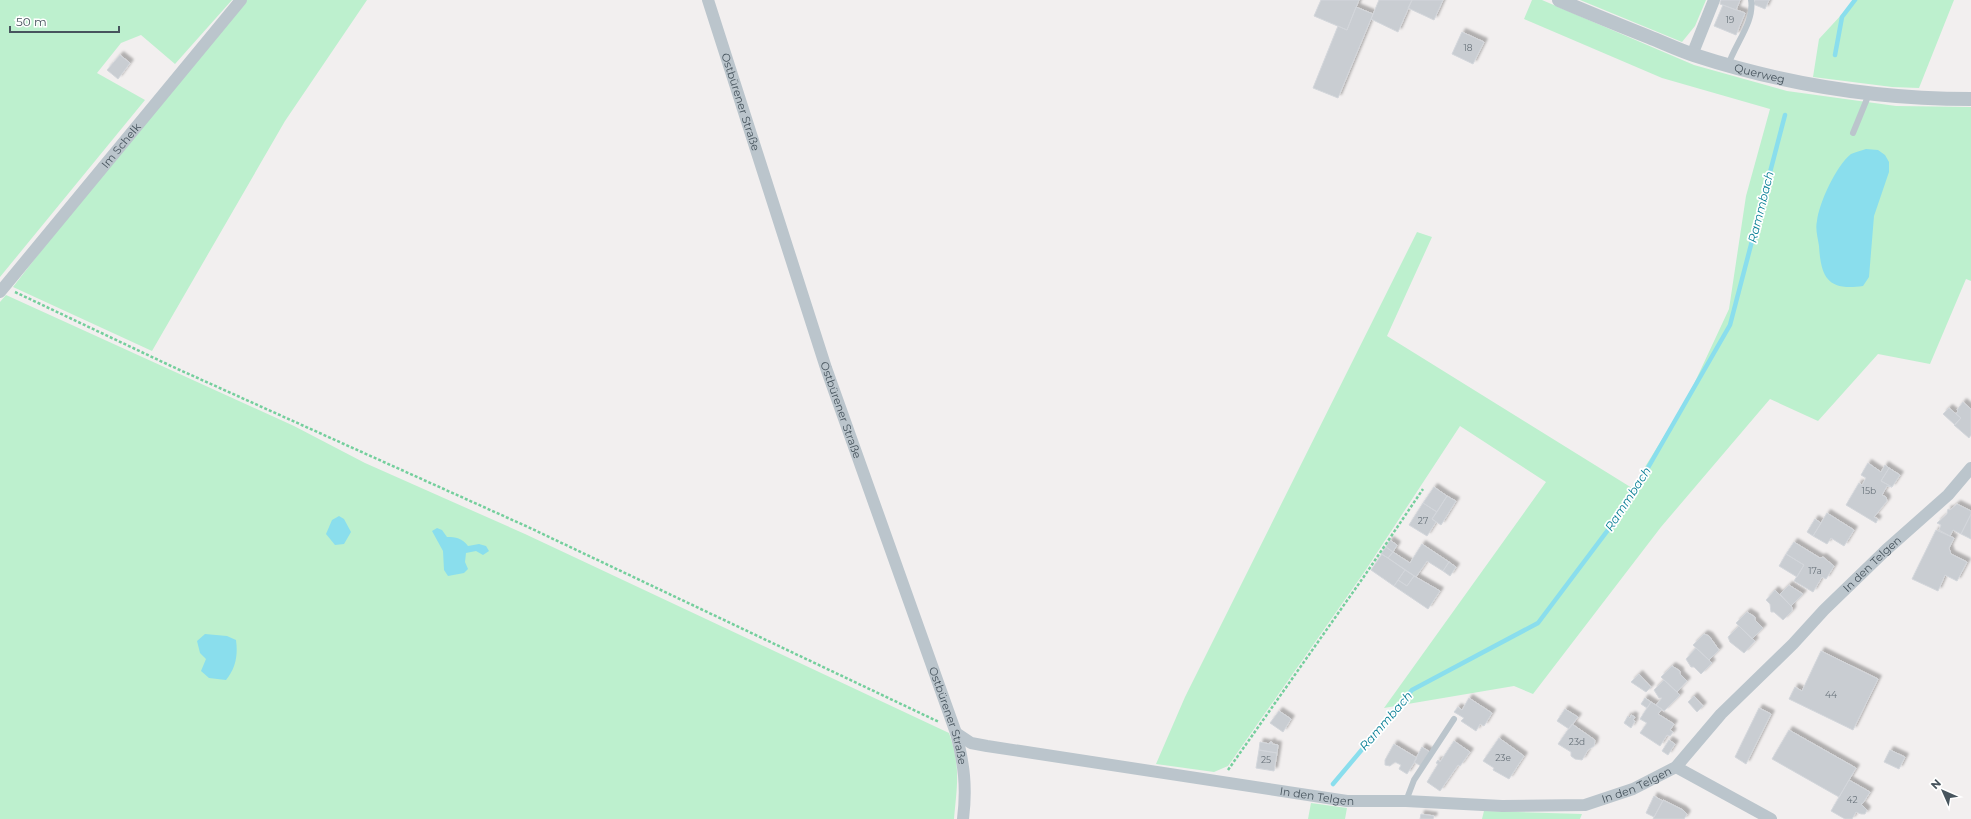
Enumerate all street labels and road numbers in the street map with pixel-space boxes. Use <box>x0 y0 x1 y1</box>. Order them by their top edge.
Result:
street label: Ostbürener Straße <box>718 51 763 153</box>
street label: Querweg <box>1733 60 1786 86</box>
street label: Im Schelk <box>98 120 144 171</box>
street label: Ostbürener Straße <box>817 360 865 461</box>
street label: In den Telgen <box>1840 533 1904 595</box>
street label: Ostbürener Straße <box>926 665 970 766</box>
street label: In den Telgen <box>1600 763 1674 806</box>
street label: In den Telgen <box>1279 784 1354 808</box>

